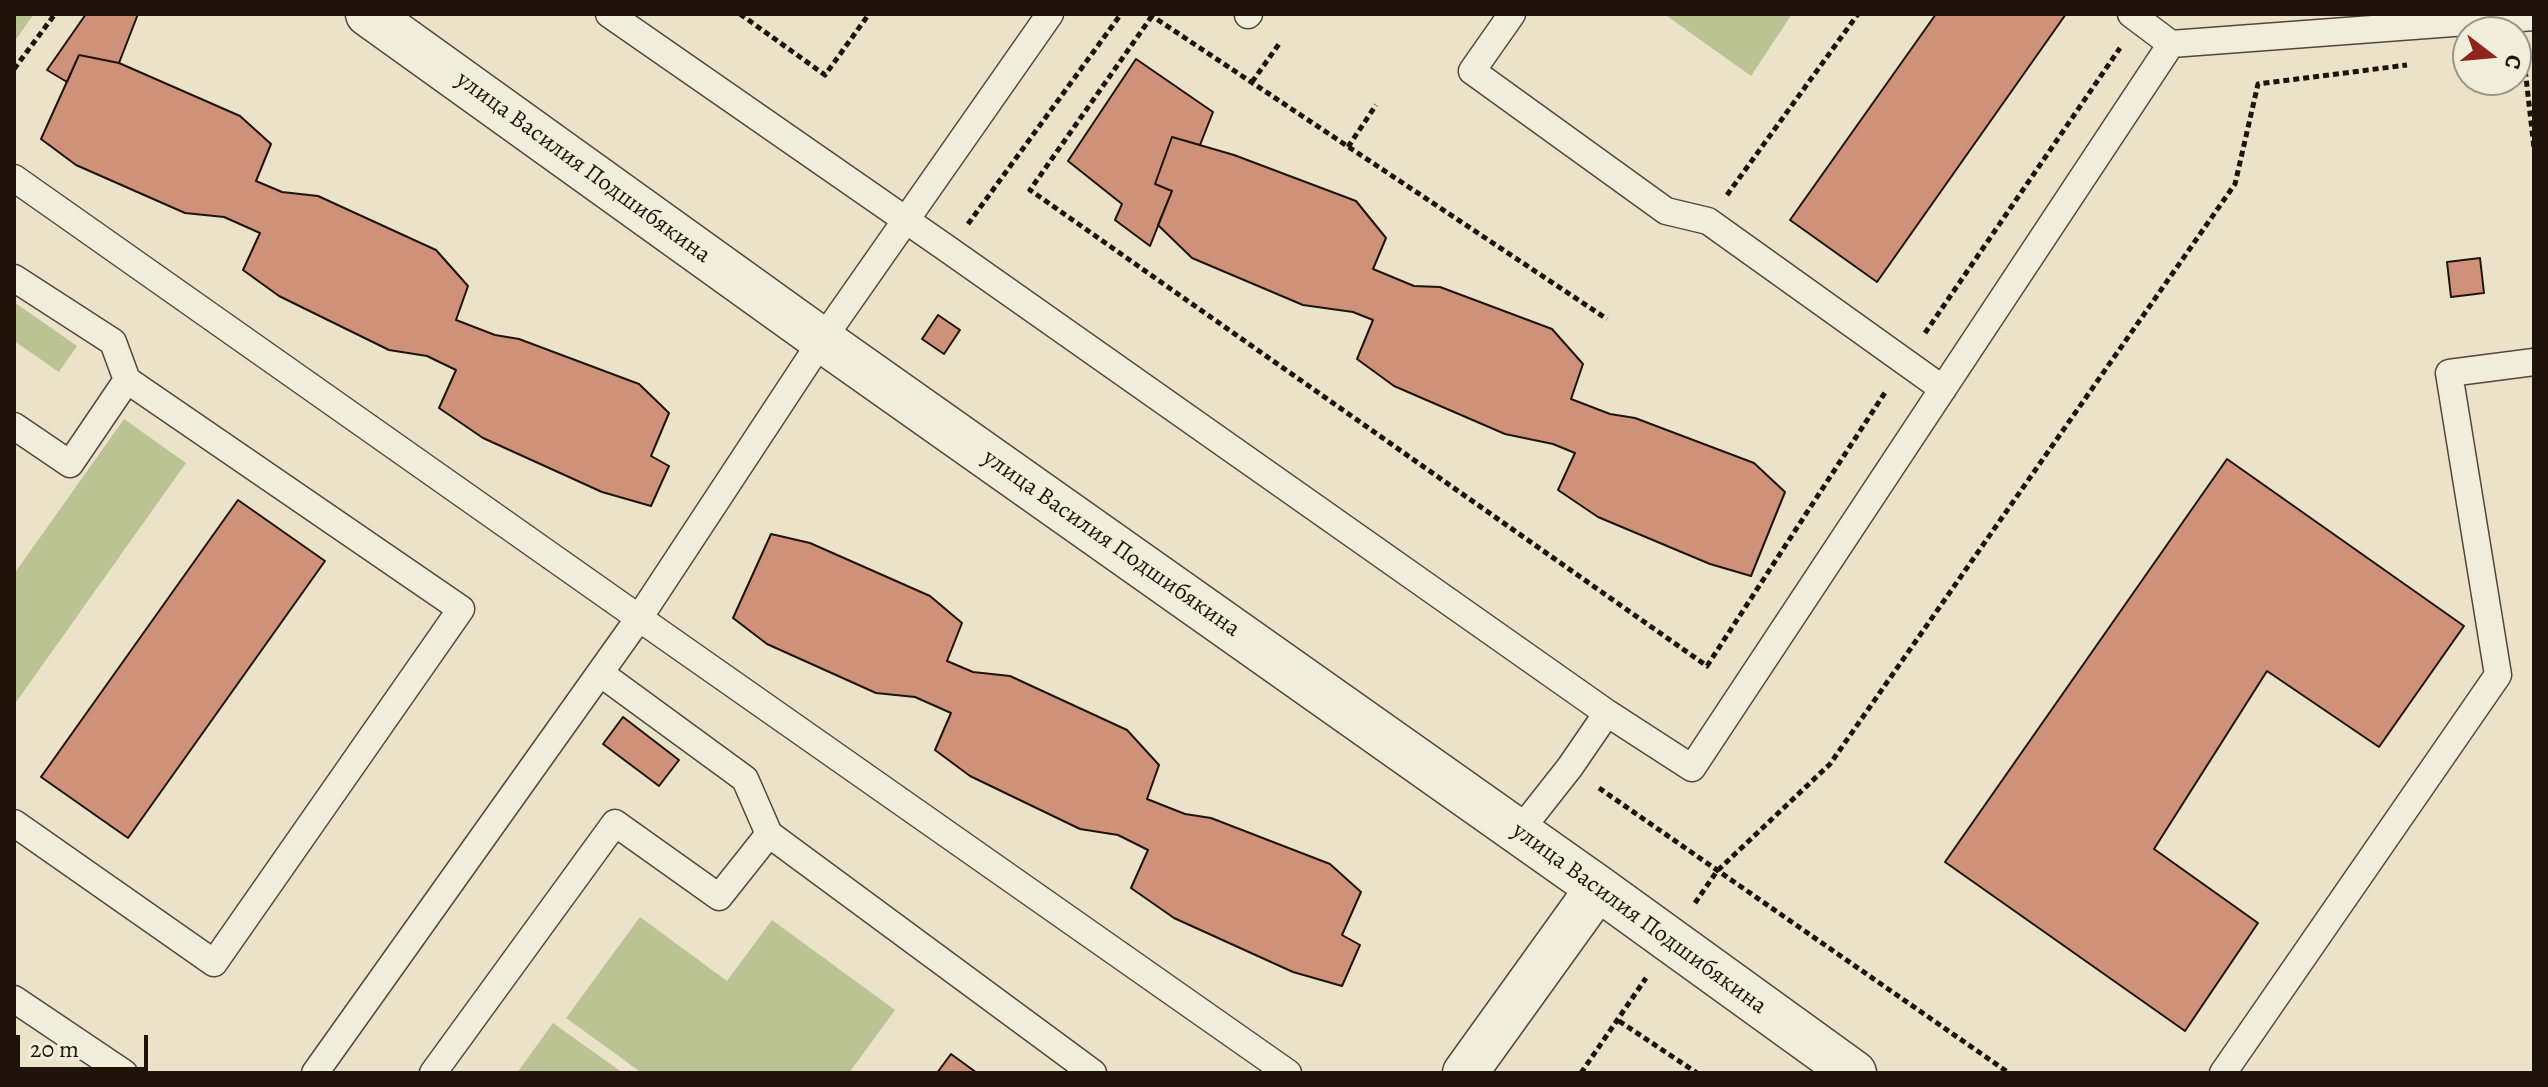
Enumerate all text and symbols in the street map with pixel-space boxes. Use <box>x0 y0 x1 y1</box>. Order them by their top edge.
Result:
north arrow <box>2452 16 2532 96</box>
text: С <box>2497 51 2529 73</box>
street label: улица Василия Подшибякина <box>450 66 716 270</box>
street label: улица Василия Подшибякина <box>977 444 1245 644</box>
street label: улица Василия Подшибякина <box>1506 817 1772 1021</box>
scale bar <box>20 1019 152 1069</box>
text: 20 m <box>30 1033 79 1065</box>

